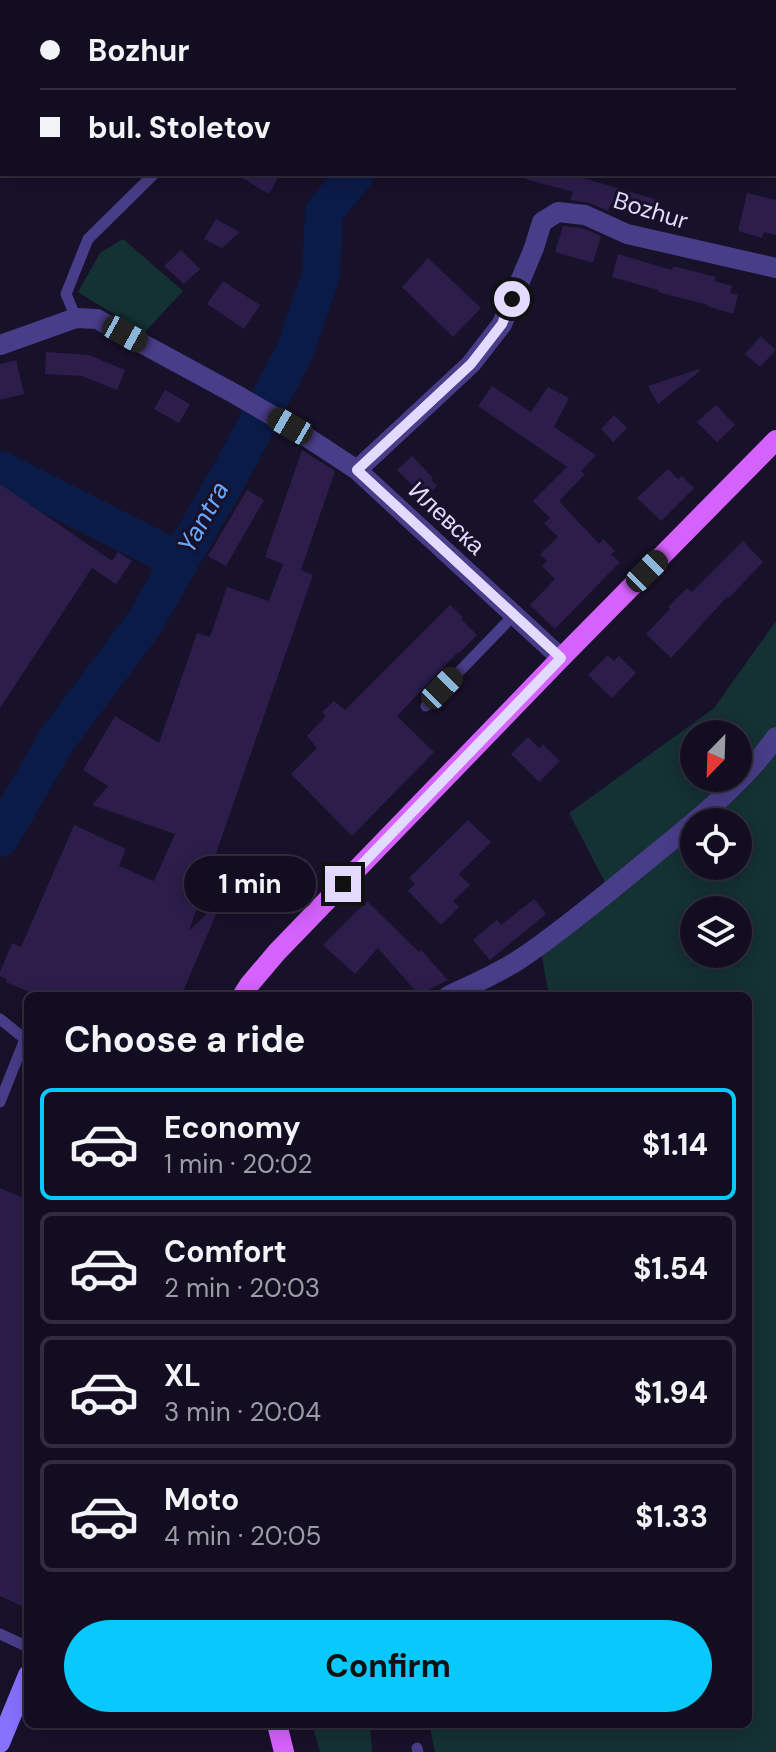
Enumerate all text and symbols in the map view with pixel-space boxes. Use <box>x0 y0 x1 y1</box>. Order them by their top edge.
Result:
text: Bozhur <box>88 31 189 70</box>
text: bul. Stoletov <box>88 108 271 147</box>
street label: Bozhur <box>610 184 692 236</box>
route start <box>494 281 530 317</box>
car <box>98 312 152 356</box>
car <box>263 404 317 448</box>
water label: Yantra <box>169 475 237 559</box>
street label: Илевска <box>402 475 492 562</box>
car <box>622 546 672 596</box>
car <box>417 662 467 714</box>
north arrow <box>680 720 752 792</box>
map controls <box>680 720 752 968</box>
button: locate <box>680 808 752 880</box>
callout: 1 min <box>183 856 315 912</box>
route end <box>325 866 361 902</box>
text: 1 min <box>218 867 282 901</box>
button: layers <box>680 896 752 968</box>
text: Choose a ride <box>64 1016 305 1063</box>
icon: car <box>68 1108 140 1180</box>
text: Economy <box>164 1108 301 1147</box>
text: $1.14 <box>642 1125 708 1164</box>
text: 1 min · 20:02 <box>164 1147 313 1181</box>
icon: car <box>68 1232 140 1304</box>
text: Comfort <box>164 1232 287 1271</box>
text: $1.54 <box>633 1249 708 1288</box>
text: 2 min · 20:03 <box>164 1271 320 1305</box>
icon: car <box>68 1356 140 1428</box>
text: XL <box>164 1356 201 1395</box>
text: $1.94 <box>634 1373 708 1412</box>
text: 3 min · 20:04 <box>164 1395 321 1429</box>
icon: car <box>68 1480 140 1552</box>
text: Moto <box>164 1480 239 1519</box>
text: $1.33 <box>635 1497 708 1536</box>
text: 4 min · 20:05 <box>164 1519 321 1553</box>
button: Confirm <box>64 1620 712 1712</box>

